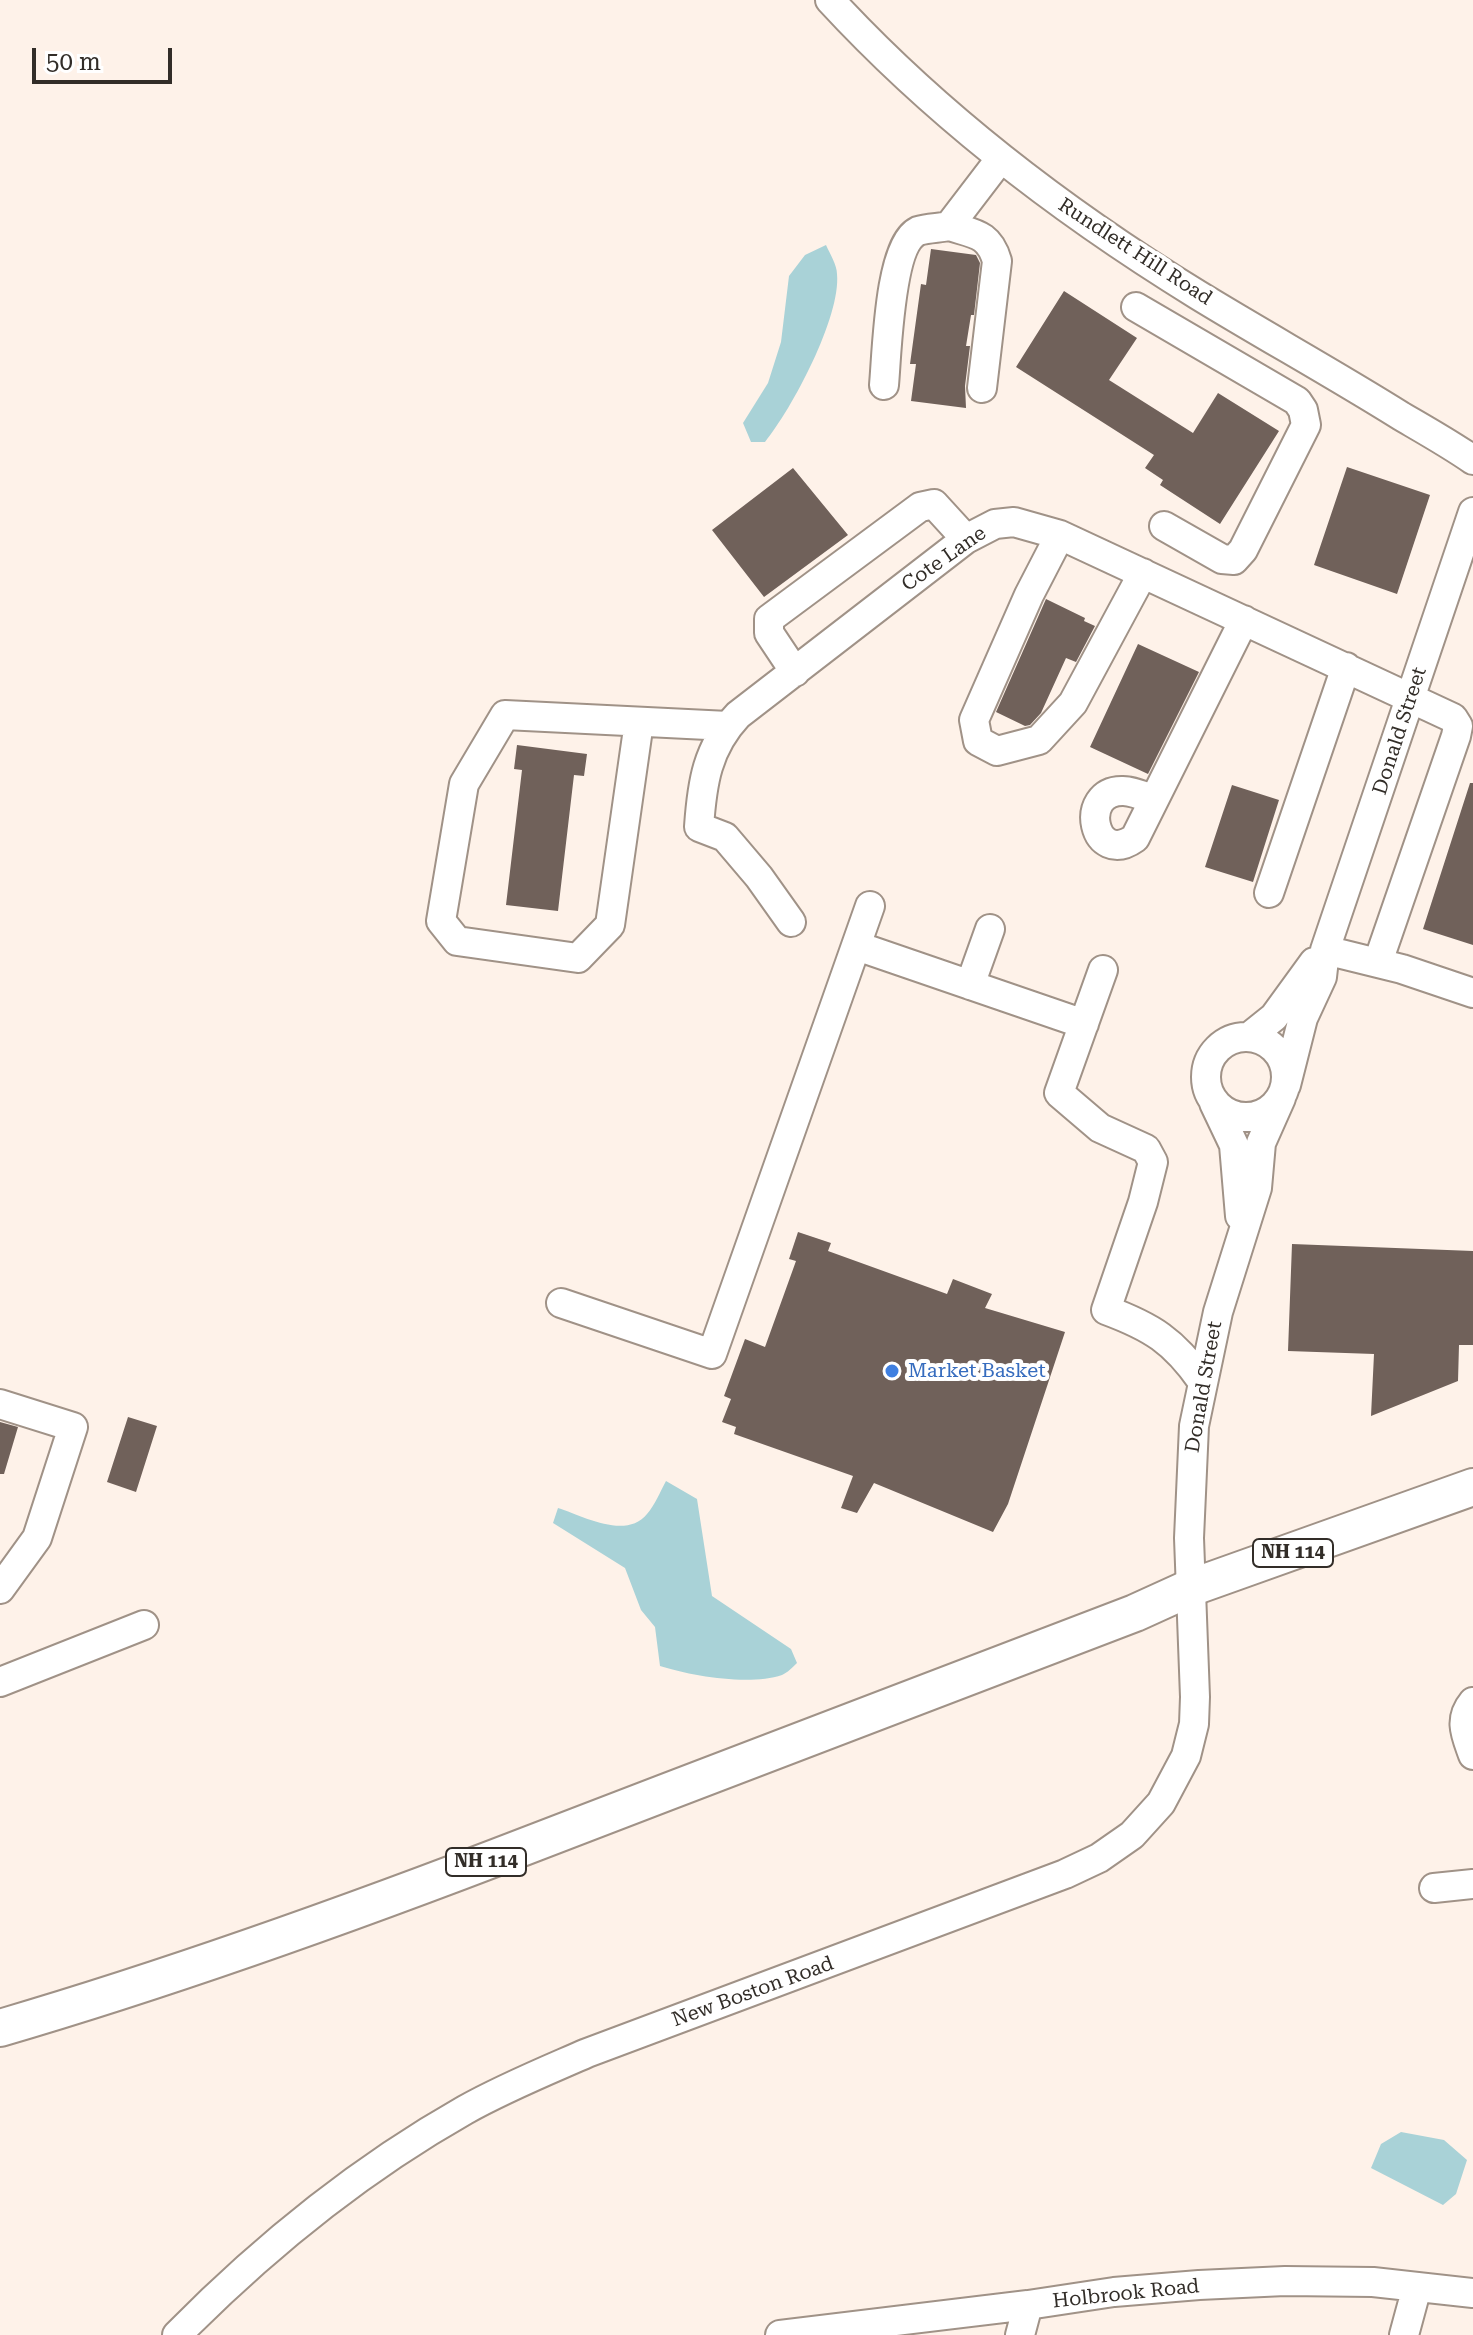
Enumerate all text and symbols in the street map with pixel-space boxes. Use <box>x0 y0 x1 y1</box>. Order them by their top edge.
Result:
scale bar <box>36 32 176 82</box>
text: 50 m <box>46 48 101 76</box>
street label: Rundlett Hill Road <box>1054 193 1216 311</box>
street label: Cote Lane <box>897 521 991 597</box>
street label: Donald Street <box>1368 664 1432 798</box>
street label: Donald Street <box>1181 1319 1227 1455</box>
place label: Market Basket <box>908 1359 1046 1383</box>
marker: Market Basket <box>883 1362 901 1380</box>
road number: NH 114 <box>1253 1539 1333 1567</box>
road number: NH 114 <box>446 1848 526 1876</box>
street label: New Boston Road <box>669 1952 837 2032</box>
street label: Holbrook Road <box>1052 2274 1200 2314</box>

